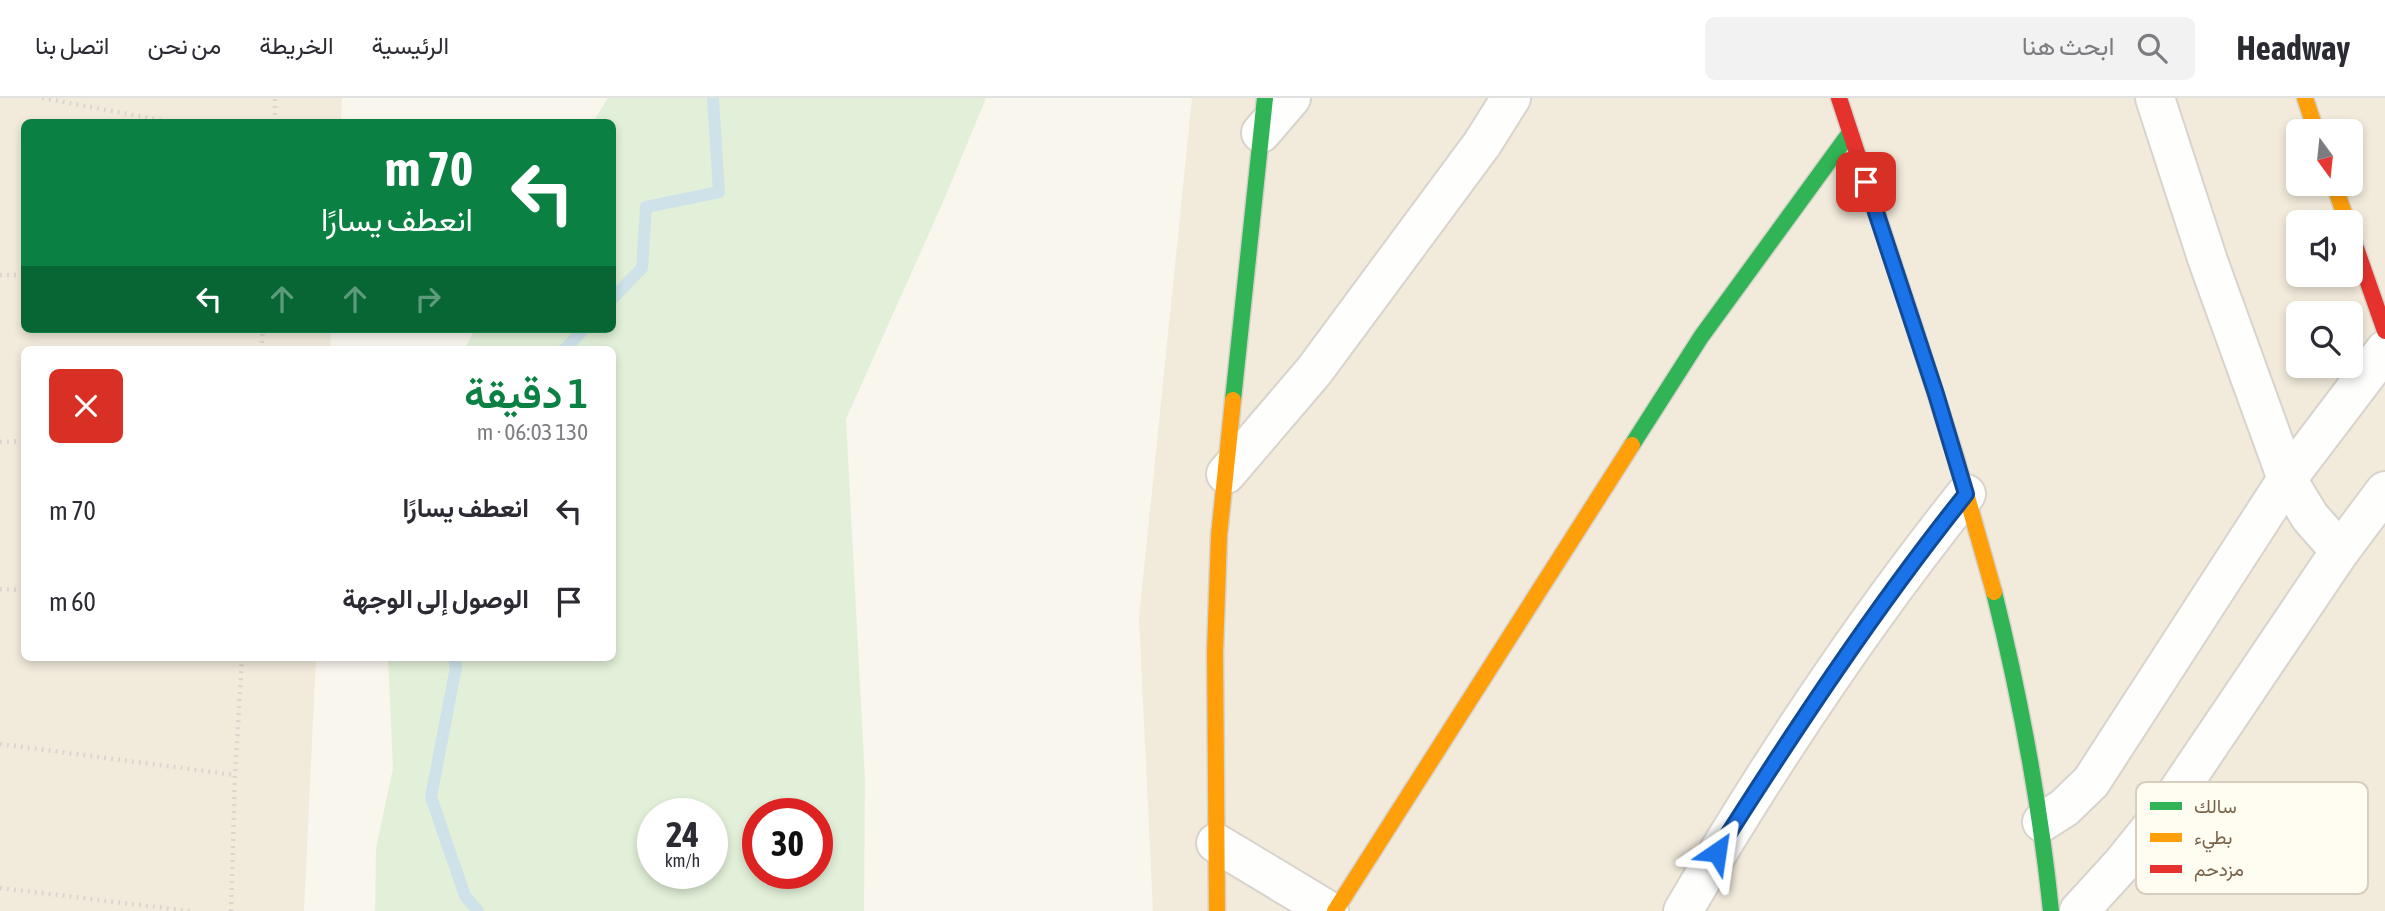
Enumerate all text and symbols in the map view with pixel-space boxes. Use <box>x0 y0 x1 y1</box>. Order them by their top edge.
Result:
search box <box>1705 17 2195 80</box>
icon: search <box>2133 29 2171 67</box>
text: Headway <box>2237 29 2350 67</box>
text: ابحث هنا <box>2022 31 2115 61</box>
text: اتصل بنا <box>35 32 109 59</box>
text: من نحن <box>147 32 221 59</box>
text: الخريطة <box>259 32 334 59</box>
text: الرئيسية <box>372 32 449 59</box>
north arrow <box>2286 119 2362 196</box>
map controls <box>2286 119 2363 378</box>
text: 70 m <box>385 140 473 196</box>
icon: left <box>497 147 588 238</box>
pin <box>1836 152 1896 212</box>
icon: arrive <box>1847 163 1885 201</box>
text: انعطف يسارًا <box>321 201 473 238</box>
button: sound <box>2286 210 2363 287</box>
icon: left <box>190 280 228 318</box>
icon: ahead <box>263 280 301 318</box>
icon: ahead <box>336 280 374 318</box>
icon: right <box>409 280 447 318</box>
button: search <box>2286 301 2363 378</box>
button: close <box>49 369 123 443</box>
text: 1 دقيقة <box>464 369 588 417</box>
text: 130 m · 06:03 <box>477 419 588 445</box>
icon: left <box>550 492 588 530</box>
text: انعطف يسارًا <box>402 493 529 523</box>
text: 70 m <box>49 496 96 526</box>
icon: arrive <box>550 583 588 621</box>
text: الوصول إلى الوجهة <box>342 584 529 614</box>
text: 60 m <box>49 587 96 617</box>
legend <box>2136 782 2368 894</box>
text: سالك <box>2194 795 2237 817</box>
speed limit sign: 30 <box>742 798 833 889</box>
text: 24 <box>666 814 699 854</box>
position arrow <box>1680 815 1754 889</box>
text: بطيء <box>2194 826 2232 853</box>
text: km/h <box>665 850 700 871</box>
text: مزدحم <box>2194 858 2244 882</box>

